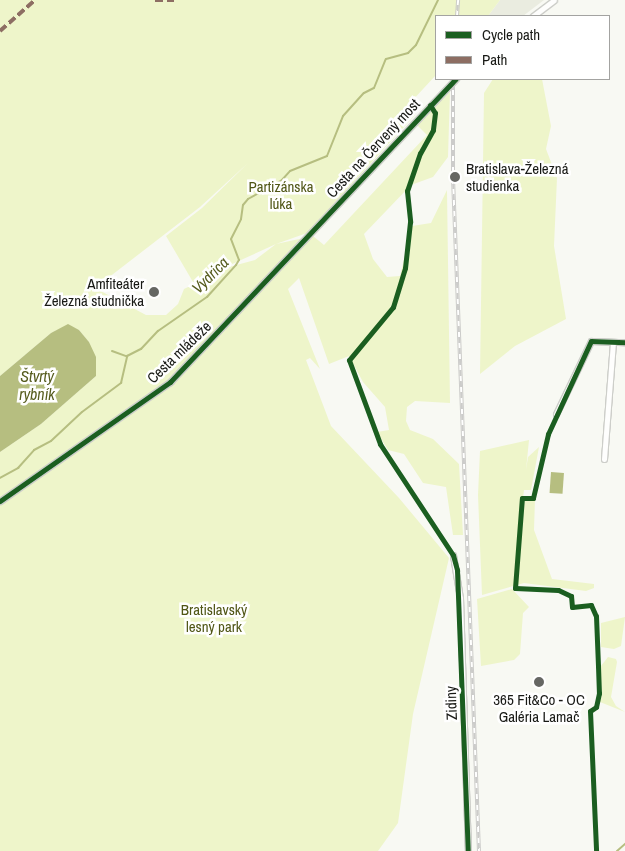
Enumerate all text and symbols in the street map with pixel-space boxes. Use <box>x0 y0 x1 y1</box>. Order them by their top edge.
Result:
legend <box>435 15 610 80</box>
text: Cycle path <box>482 24 540 45</box>
text: Path <box>482 49 507 70</box>
street label: Cesta na Červený most <box>323 95 423 201</box>
place label: Bratislava-Železná studienka <box>466 159 569 194</box>
marker: Bratislava-Železná studienka <box>448 170 462 184</box>
park label: Partizánska lúka <box>249 177 313 212</box>
water label: Vydrica <box>188 253 232 297</box>
place label: Amfiteáter Železná studnička <box>44 274 144 309</box>
marker: Amfiteáter Železná studnička <box>148 286 160 298</box>
street label: Cesta mládeže <box>143 317 215 387</box>
water label: Štvrtý rybník <box>19 366 55 404</box>
park label: Bratislavský lesný park <box>181 600 247 635</box>
marker: 365 Fit&Co - OC Galéria Lamač <box>533 676 545 688</box>
street label: Zidiny <box>441 686 461 720</box>
place label: 365 Fit&Co - OC Galéria Lamač <box>493 690 585 725</box>

